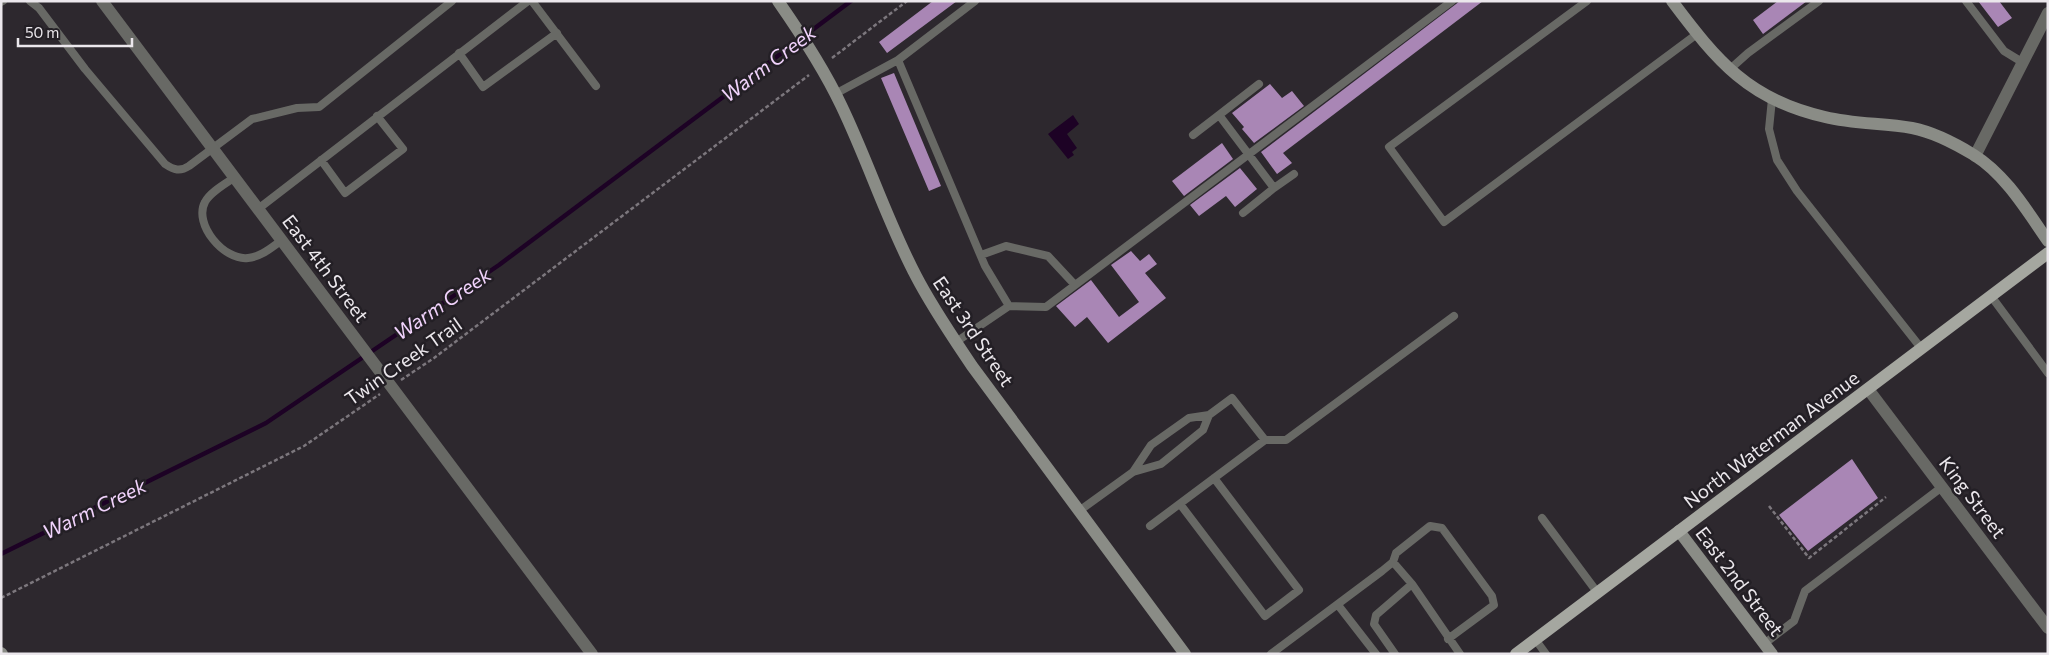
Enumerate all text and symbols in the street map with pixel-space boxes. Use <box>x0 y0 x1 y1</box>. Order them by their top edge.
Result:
scale bar <box>18 15 131 47</box>
water label: Warm Creek <box>716 19 821 106</box>
text: 50 m <box>25 23 59 41</box>
street label: East 4th Street <box>278 210 374 326</box>
water label: Warm Creek <box>389 261 496 344</box>
street label: East 3rd Street <box>929 272 1019 391</box>
street label: Twin Creek Trail <box>340 312 466 410</box>
street label: North Waterman Avenue <box>1679 366 1863 512</box>
street label: King Street <box>1935 452 2011 542</box>
water label: Warm Creek <box>38 472 151 543</box>
street label: East 2nd Street <box>1691 522 1789 640</box>

